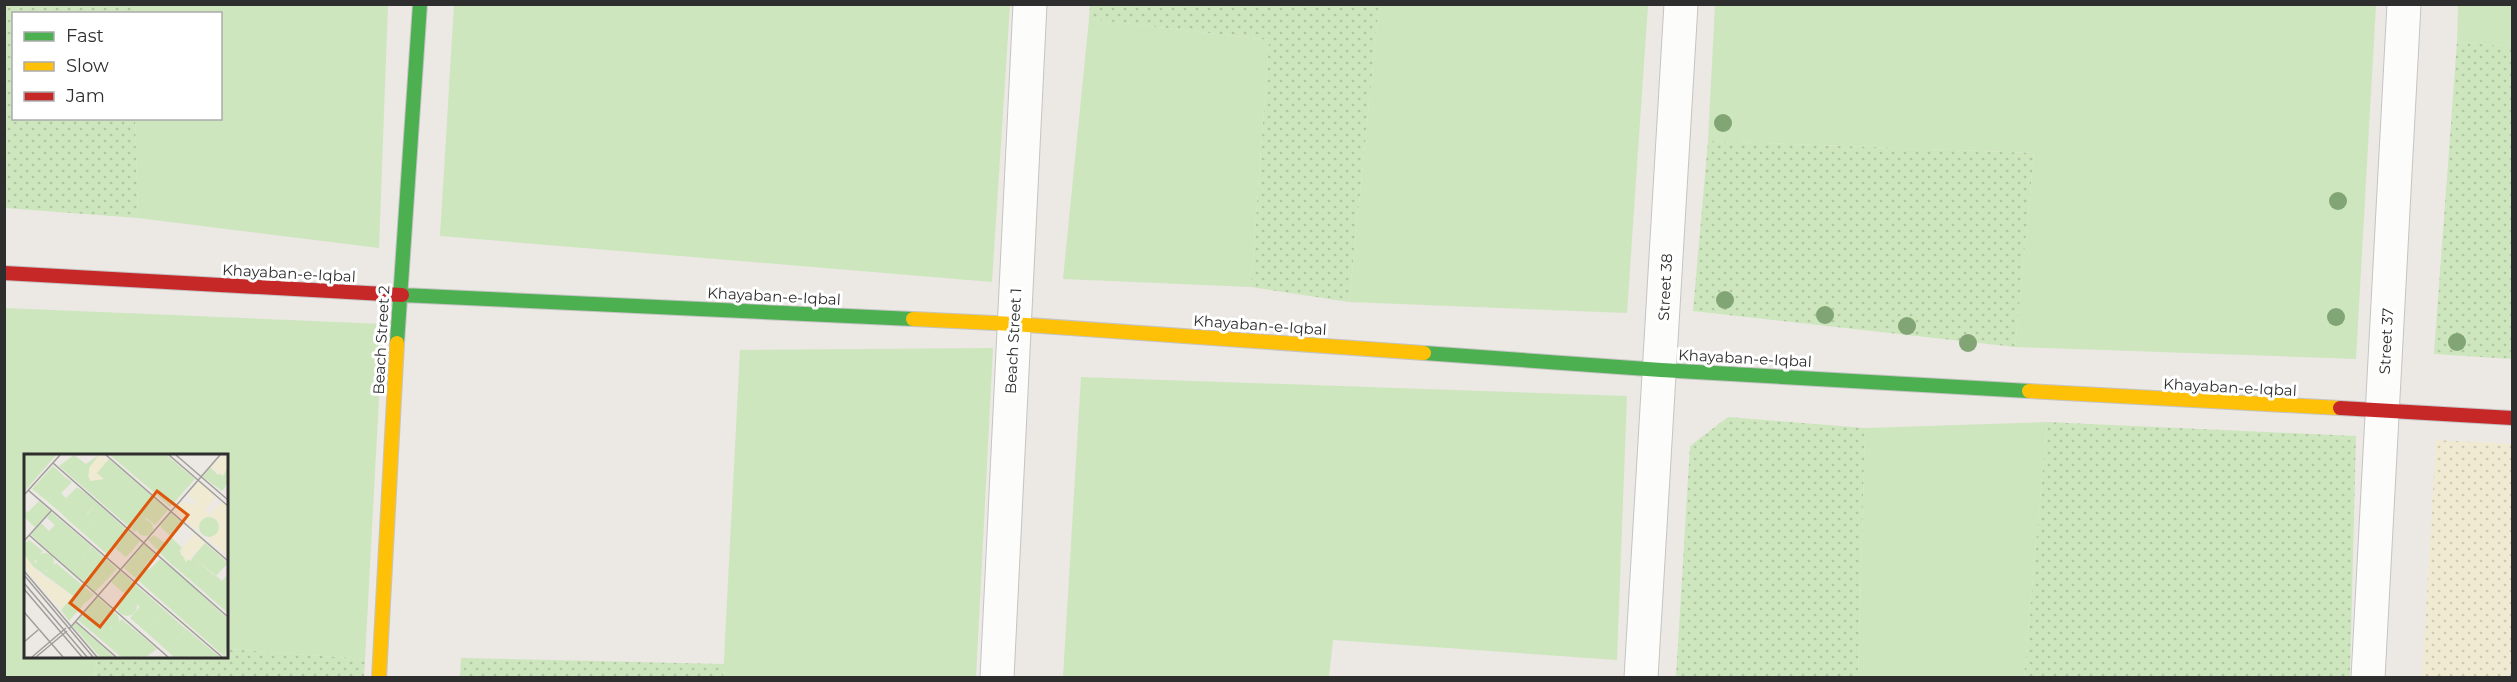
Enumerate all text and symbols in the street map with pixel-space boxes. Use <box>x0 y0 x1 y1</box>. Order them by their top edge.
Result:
legend <box>12 12 222 120</box>
text: Fast <box>66 25 104 47</box>
text: Slow <box>66 55 109 77</box>
text: Jam <box>65 85 105 107</box>
street label: Street 38 <box>1654 253 1676 321</box>
street label: Khayaban-e-Iqbal <box>222 260 356 286</box>
street label: Khayaban-e-Iqbal <box>707 283 841 309</box>
street label: Beach Street 2 <box>369 285 393 395</box>
street label: Beach Street 1 <box>1001 288 1025 394</box>
street label: Street 37 <box>2375 307 2397 375</box>
street label: Khayaban-e-Iqbal <box>1193 311 1327 339</box>
street label: Khayaban-e-Iqbal <box>1678 345 1812 371</box>
street label: Khayaban-e-Iqbal <box>2163 374 2297 400</box>
inset map <box>24 454 228 658</box>

